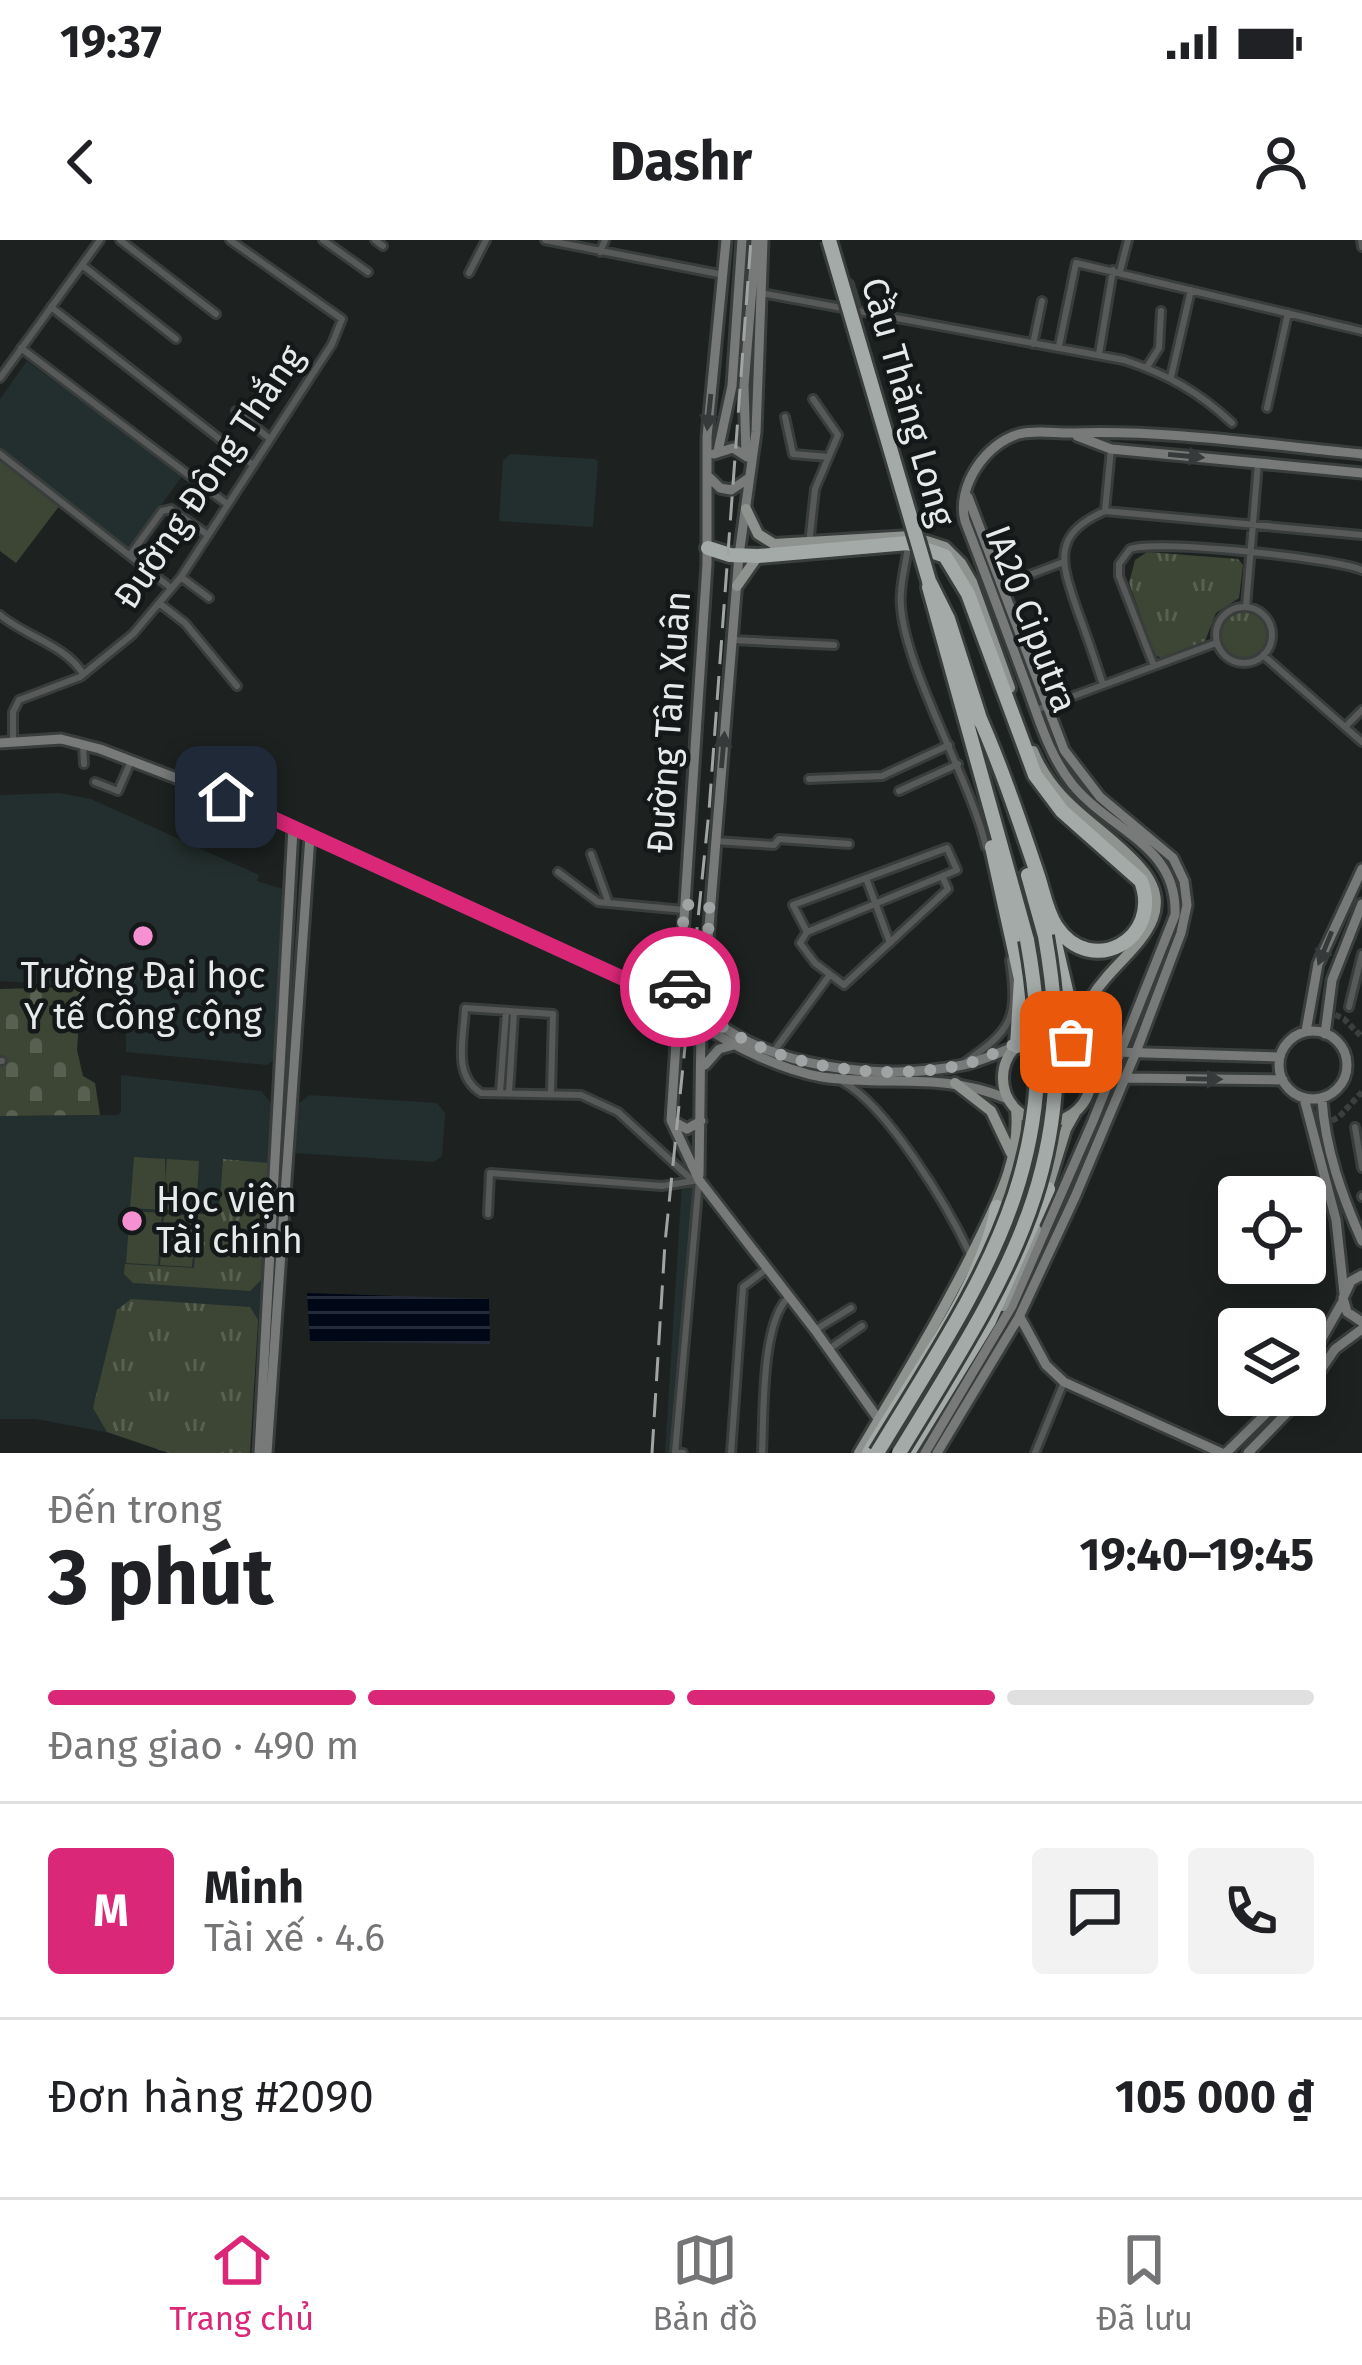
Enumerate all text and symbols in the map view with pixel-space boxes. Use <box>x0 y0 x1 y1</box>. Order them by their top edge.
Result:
text: 19:37 <box>60 15 162 69</box>
icon: back <box>48 129 114 195</box>
icon: person <box>1248 129 1314 195</box>
text: Dashr <box>610 130 752 194</box>
street label: Cầu Thăng Long <box>852 273 965 532</box>
street label: Đường Đông Thắng <box>105 337 314 617</box>
one-way arrow <box>699 394 718 431</box>
one-way arrow <box>1168 447 1205 466</box>
street label: IA20 Ciputra <box>975 519 1087 719</box>
street label: Đường Tân Xuân <box>638 589 700 855</box>
one-way arrow <box>714 730 733 768</box>
pin <box>175 746 277 848</box>
icon: home <box>193 764 259 830</box>
marker: Trường Đại học Y tế Công cộng <box>130 923 156 949</box>
courier <box>620 927 740 1047</box>
one-way arrow <box>1315 930 1334 966</box>
place label: Trường Đại học Y tế Công cộng <box>21 954 265 1039</box>
icon: car <box>647 954 713 1020</box>
pin <box>1020 991 1122 1093</box>
icon: bag <box>1038 1009 1104 1075</box>
one-way arrow <box>1186 1069 1224 1089</box>
map controls <box>1218 1176 1326 1416</box>
button: locate <box>1218 1176 1326 1284</box>
place label: Học viện Tài chính <box>156 1178 303 1263</box>
marker: Học viện Tài chính <box>119 1208 145 1234</box>
button: layers <box>1218 1308 1326 1416</box>
text: Đến trong <box>48 1487 222 1533</box>
text: 19:40–19:45 <box>1080 1528 1314 1582</box>
text: 3 phút <box>48 1531 273 1625</box>
text: Đang giao · 490 m <box>48 1723 359 1769</box>
button: chat <box>1032 1848 1158 1974</box>
button: phone <box>1188 1848 1314 1974</box>
text: Minh <box>204 1861 304 1915</box>
text: M <box>93 1884 129 1938</box>
text: Tài xế · 4.6 <box>204 1915 385 1961</box>
text: Đơn hàng #2090 <box>48 2070 374 2124</box>
text: 105 000 ₫ <box>1115 2070 1314 2124</box>
tab: Trang chủ <box>169 2227 314 2339</box>
tab: Bản đồ <box>653 2227 758 2339</box>
tab: Đã lưu <box>1096 2227 1193 2339</box>

